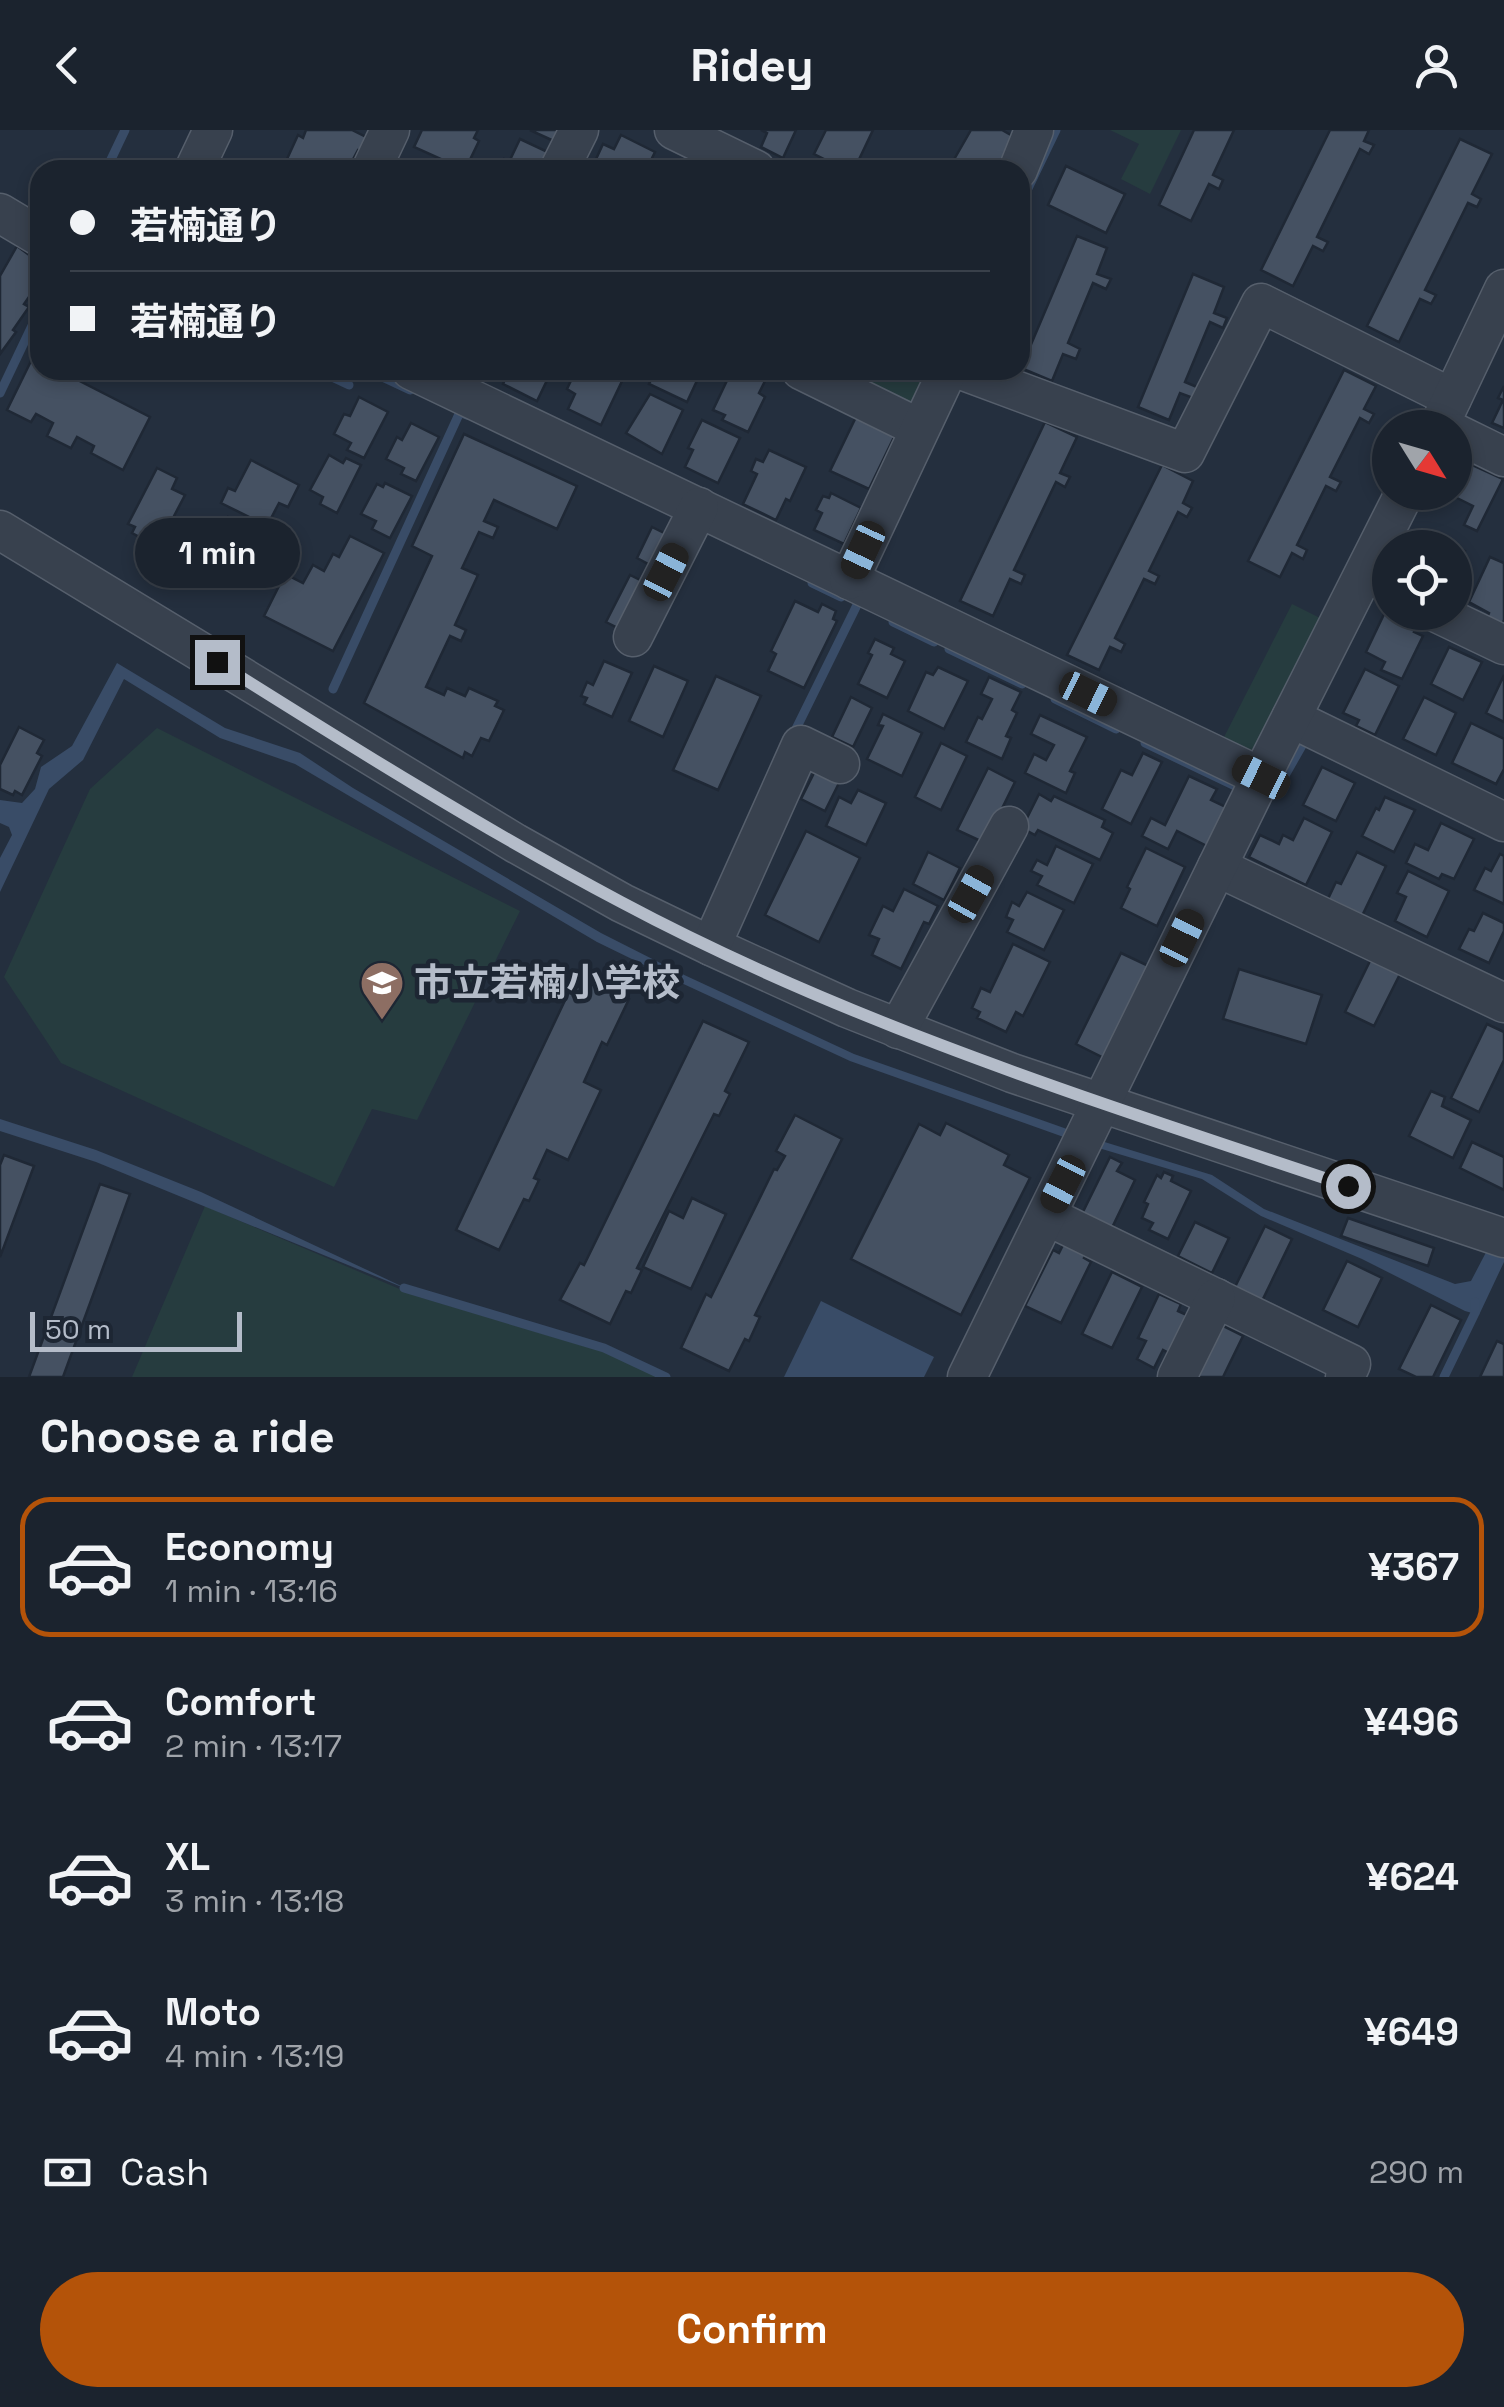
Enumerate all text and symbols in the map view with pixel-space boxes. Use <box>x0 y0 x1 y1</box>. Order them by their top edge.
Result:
text: Ridey <box>691 37 813 94</box>
icon: back <box>40 38 95 93</box>
icon: person <box>1409 38 1464 93</box>
text: 若楠通り <box>130 202 282 250</box>
text: 若楠通り <box>130 298 282 346</box>
north arrow <box>1372 410 1472 510</box>
map controls <box>1372 410 1472 630</box>
car <box>837 516 889 584</box>
callout: 1 min <box>134 517 300 587</box>
button: locate <box>1372 530 1472 630</box>
text: 1 min <box>178 533 257 573</box>
car <box>639 538 693 606</box>
route end <box>195 640 240 685</box>
car <box>1054 667 1122 721</box>
car <box>1227 750 1295 804</box>
car <box>943 860 999 928</box>
car <box>1155 904 1209 972</box>
place label: 市立若楠小学校 <box>414 959 680 1007</box>
school or university icon: 市立若楠小学校 <box>359 960 405 1021</box>
car <box>1036 1150 1090 1218</box>
route start <box>1326 1164 1371 1209</box>
scale bar <box>30 1307 242 1352</box>
text: 50 m <box>45 1311 111 1347</box>
text: Choose a ride <box>40 1408 335 1465</box>
icon: car <box>45 1522 135 1612</box>
text: Economy <box>165 1523 334 1571</box>
text: ¥367 <box>1368 1543 1459 1591</box>
text: 1 min · 13:16 <box>165 1571 338 1611</box>
icon: car <box>45 1677 135 1767</box>
text: Comfort <box>165 1678 316 1726</box>
text: ¥496 <box>1364 1698 1459 1746</box>
text: 2 min · 13:17 <box>165 1726 342 1766</box>
icon: car <box>45 1832 135 1922</box>
text: XL <box>165 1833 210 1881</box>
text: ¥624 <box>1366 1853 1459 1901</box>
text: 3 min · 13:18 <box>165 1881 344 1921</box>
icon: car <box>45 1987 135 2077</box>
text: Moto <box>165 1988 261 2036</box>
text: ¥649 <box>1364 2008 1459 2056</box>
text: 4 min · 13:19 <box>165 2036 344 2076</box>
icon: cash <box>40 2145 95 2200</box>
text: Cash <box>120 2148 209 2196</box>
text: 290 m <box>1369 2152 1464 2192</box>
button: Confirm <box>40 2272 1464 2387</box>

